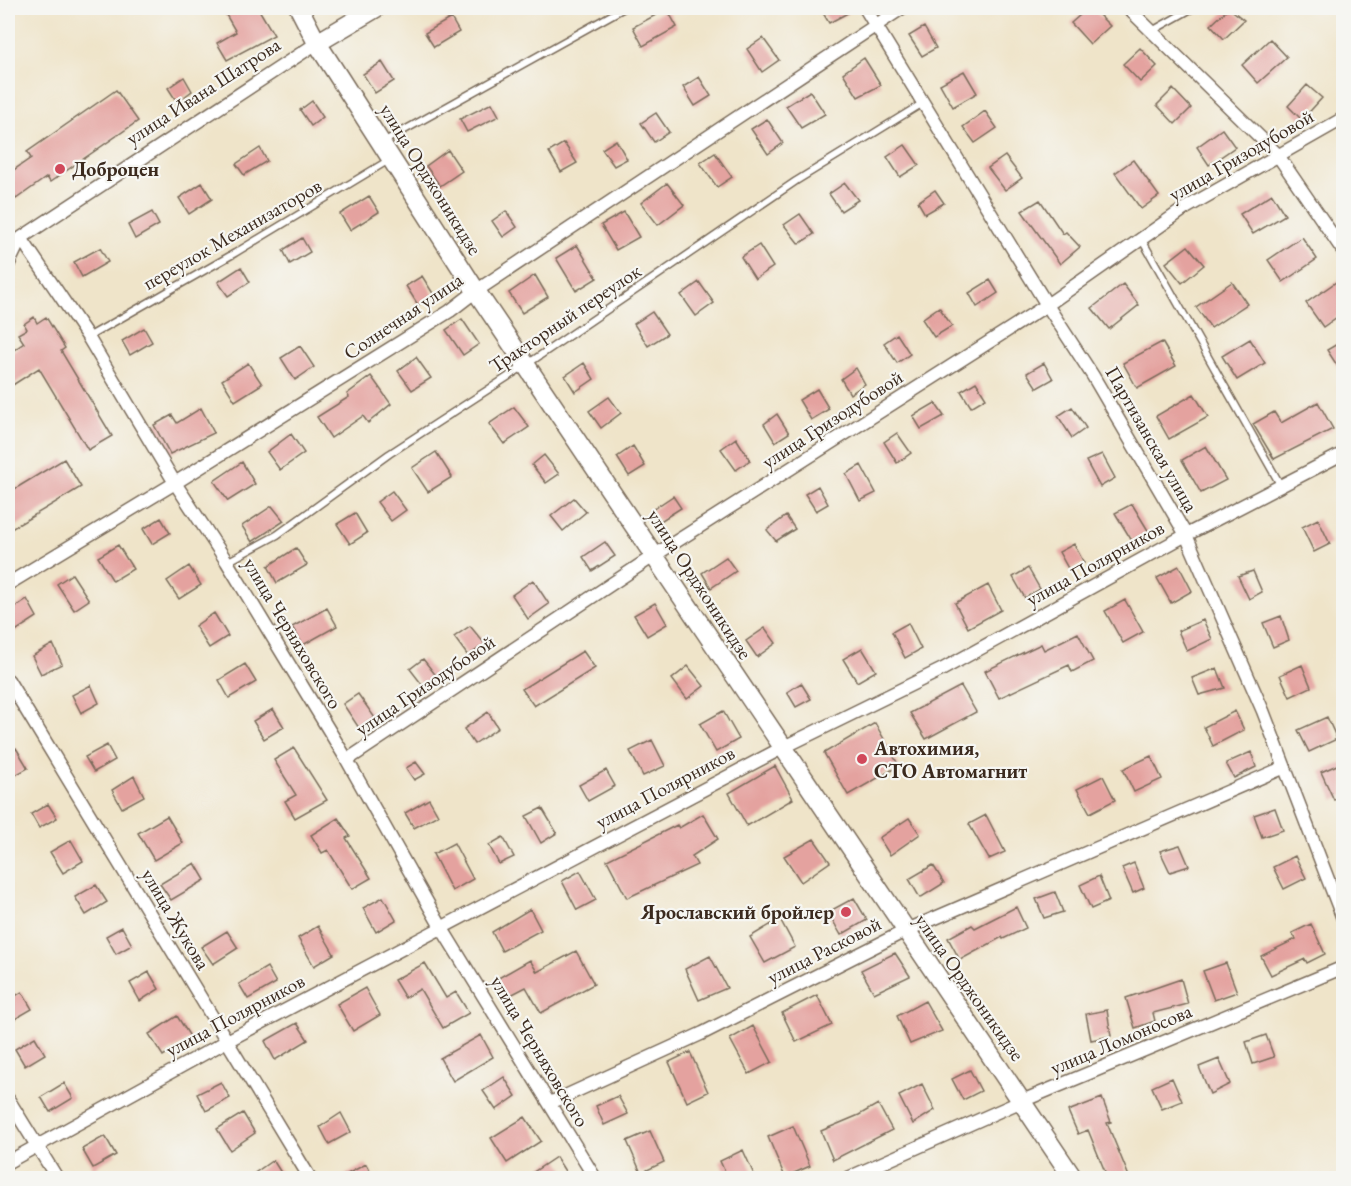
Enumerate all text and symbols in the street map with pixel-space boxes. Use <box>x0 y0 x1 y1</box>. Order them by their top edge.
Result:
street label: улица Ивана Шатрова <box>121 31 285 151</box>
street label: улица Орджоникидзе <box>374 98 488 260</box>
street label: улица Гризодубовой <box>1164 103 1319 207</box>
place label: Доброцен <box>72 156 160 182</box>
marker: Доброцен <box>53 162 67 176</box>
street label: переулок Механизаторов <box>138 172 326 296</box>
street label: Тракторный переулок <box>484 257 646 379</box>
street label: Солнечная улица <box>338 267 468 365</box>
street label: Партизанская улица <box>1100 361 1204 517</box>
street label: улица Гризодубовой <box>756 363 908 474</box>
street label: улица Орджоникидзе <box>642 504 758 664</box>
street label: улица Полярников <box>1021 514 1169 612</box>
street label: улица Черняховского <box>238 553 349 714</box>
street label: улица Гризодубовой <box>350 628 500 741</box>
place label: Автохимия, СТО Автомагнит <box>873 735 1027 784</box>
street label: улица Полярников <box>591 739 739 835</box>
marker: Автохимия, СТО Автомагнит <box>855 752 869 766</box>
street label: улица Жукова <box>136 864 216 974</box>
place label: Ярославский бройлер <box>640 899 834 925</box>
marker: Ярославский бройлер <box>839 905 853 919</box>
street label: улица Орджоникидзе <box>909 908 1031 1066</box>
street label: улица Расковой <box>763 910 886 990</box>
street label: улица Полярников <box>161 967 309 1063</box>
street label: улица Черняховского <box>485 971 596 1132</box>
street label: улица Ломоносова <box>1046 997 1196 1081</box>

